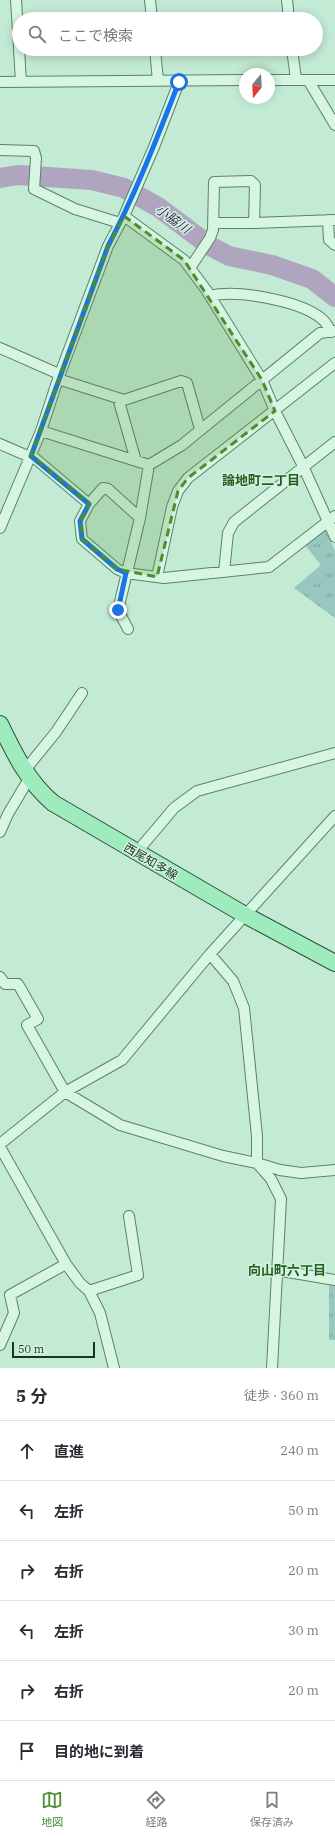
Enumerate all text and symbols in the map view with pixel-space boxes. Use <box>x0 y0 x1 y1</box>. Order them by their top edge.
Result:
search box <box>12 12 323 56</box>
icon: search <box>26 23 48 45</box>
text: ここで検索 <box>58 26 133 45</box>
north arrow <box>239 68 275 104</box>
route start <box>170 73 188 91</box>
water label: 小脇川 <box>152 201 195 239</box>
district label: 論地町二丁目 <box>222 472 300 489</box>
route end <box>109 601 127 619</box>
street label: 西尾知多線 <box>121 840 181 882</box>
district label: 向山町六丁目 <box>248 1262 326 1279</box>
scale bar <box>12 1340 95 1359</box>
text: 50 m <box>18 1342 44 1356</box>
text: 5 分 <box>16 1385 47 1407</box>
text: 徒歩 · 360 m <box>244 1387 319 1404</box>
icon: ahead <box>16 1440 38 1462</box>
text: 直進 <box>54 1442 84 1461</box>
text: 240 m <box>280 1442 319 1459</box>
icon: left <box>16 1500 38 1522</box>
text: 左折 <box>54 1502 84 1521</box>
text: 50 m <box>288 1502 319 1519</box>
icon: right <box>16 1560 38 1582</box>
text: 右折 <box>54 1562 84 1581</box>
text: 20 m <box>288 1562 319 1579</box>
icon: left <box>16 1620 38 1642</box>
text: 左折 <box>54 1622 84 1641</box>
text: 30 m <box>288 1622 319 1639</box>
icon: right <box>16 1680 38 1702</box>
text: 右折 <box>54 1682 84 1701</box>
text: 20 m <box>288 1682 319 1699</box>
icon: arrive <box>16 1740 38 1762</box>
text: 目的地に到着 <box>54 1742 144 1761</box>
tab: 地図 <box>41 1789 63 1829</box>
tab: 経路 <box>145 1789 167 1829</box>
tab: 保存済み <box>250 1789 294 1829</box>

